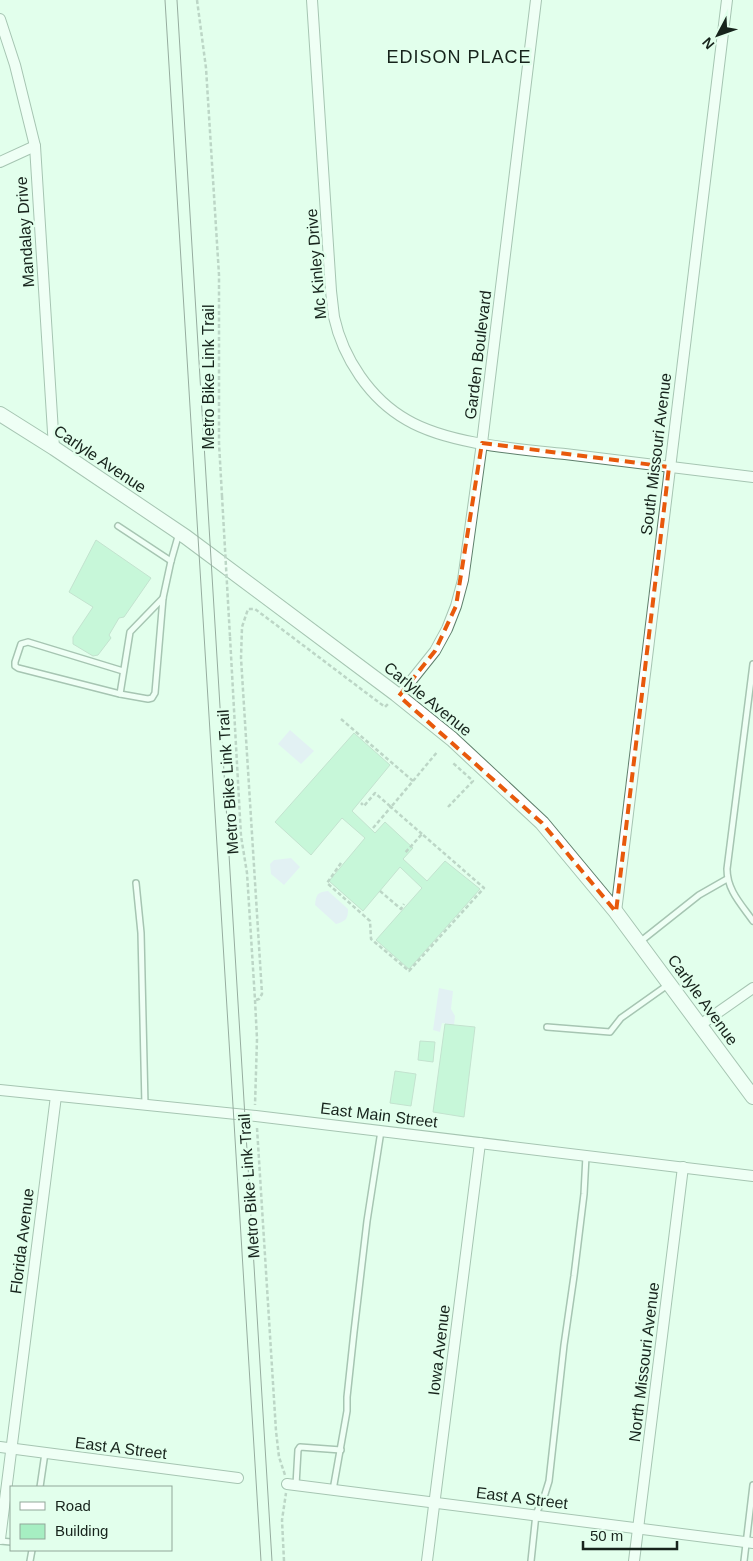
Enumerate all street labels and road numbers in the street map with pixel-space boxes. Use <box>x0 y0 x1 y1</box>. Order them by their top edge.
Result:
street label: Mandalay Drive <box>13 176 37 288</box>
street label: Mc Kinley Drive <box>303 208 329 320</box>
street label: Garden Boulevard <box>462 290 494 420</box>
street label: Metro Bike Link Trail <box>200 305 217 449</box>
street label: South Missouri Avenue <box>638 372 674 536</box>
street label: Carlyle Avenue <box>51 422 149 496</box>
street label: Carlyle Avenue <box>381 659 475 739</box>
street label: Metro Bike Link Trail <box>214 709 242 855</box>
street label: Carlyle Avenue <box>665 952 741 1048</box>
street label: East Main Street <box>319 1099 439 1131</box>
street label: Metro Bike Link Trail <box>235 1113 263 1259</box>
street label: Florida Avenue <box>7 1187 37 1295</box>
street label: North Missouri Avenue <box>626 1281 662 1443</box>
street label: Iowa Avenue <box>425 1304 453 1396</box>
street label: East A Street <box>74 1434 168 1462</box>
street label: East A Street <box>475 1484 569 1512</box>

